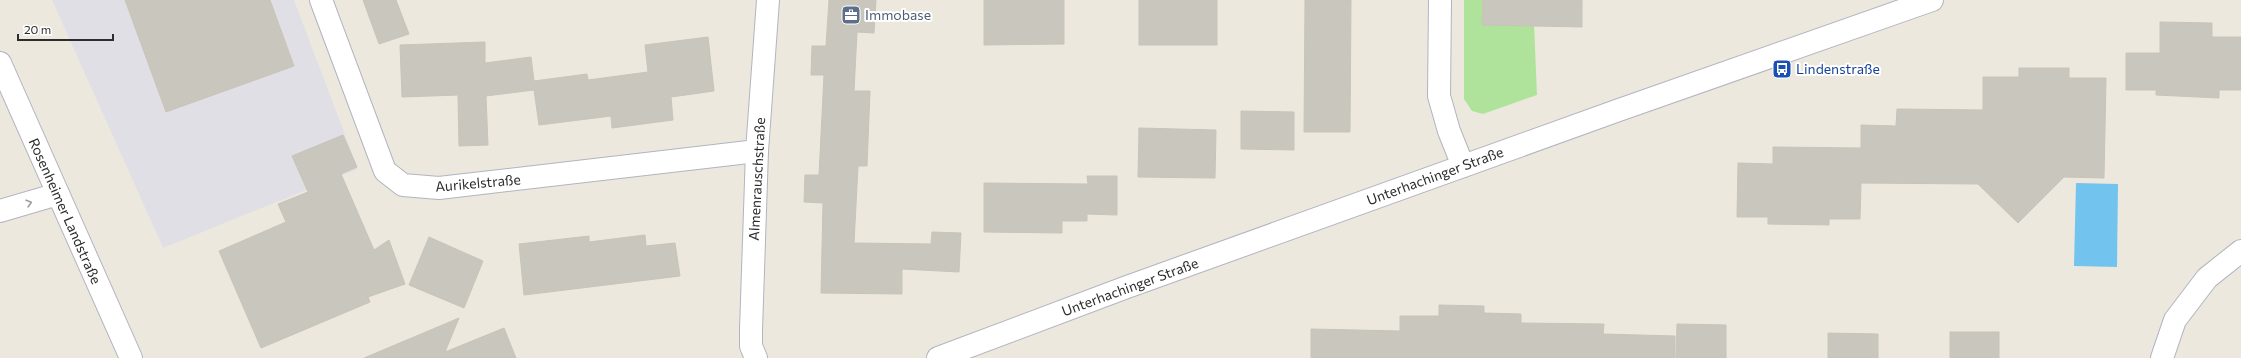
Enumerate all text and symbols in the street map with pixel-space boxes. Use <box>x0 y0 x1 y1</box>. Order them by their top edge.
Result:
office icon: Immobase <box>840 4 862 26</box>
place label: Immobase <box>865 6 931 23</box>
scale bar <box>18 16 113 42</box>
text: 20 m <box>24 22 51 36</box>
bus stop icon: Lindenstraße <box>1771 58 1793 80</box>
place label: Lindenstraße <box>1796 60 1880 77</box>
street label: Almenrauschstraße <box>745 117 768 241</box>
street label: Rosenheimer Landstraße <box>26 135 105 286</box>
street label: Unterhachinger Straße <box>1364 143 1506 208</box>
street label: Aurikelstraße <box>435 170 521 195</box>
one-way arrow <box>25 199 32 208</box>
street label: Unterhachinger Straße <box>1059 254 1201 319</box>

